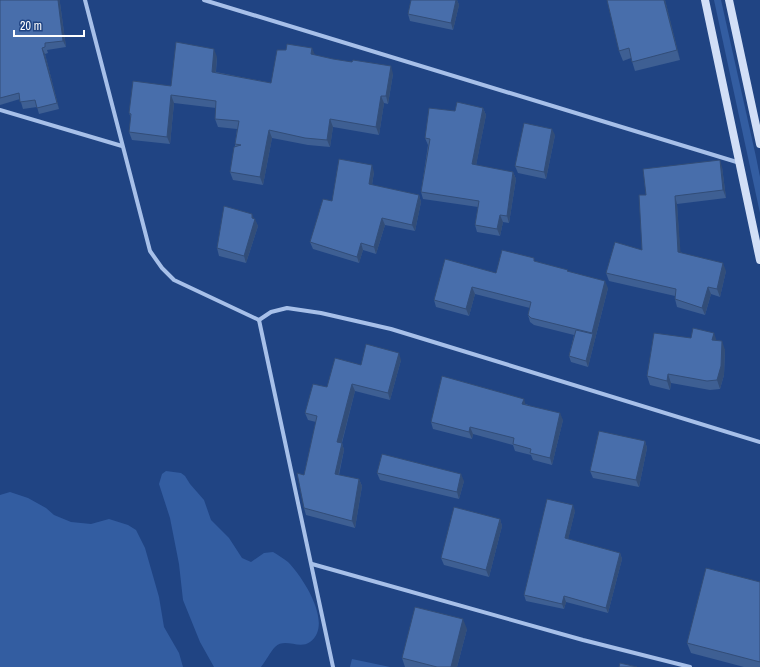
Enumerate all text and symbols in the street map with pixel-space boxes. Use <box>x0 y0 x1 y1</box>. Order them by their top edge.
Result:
scale bar <box>14 12 84 38</box>
text: 20 m <box>20 18 42 34</box>

